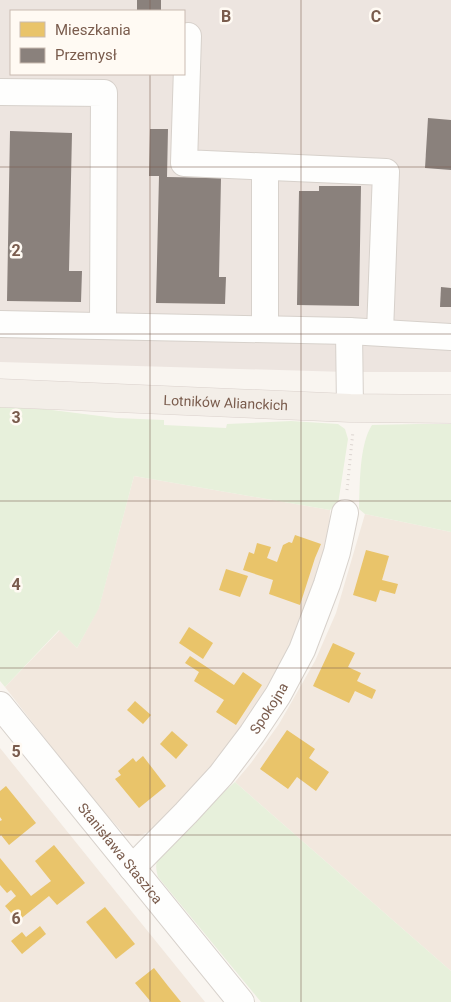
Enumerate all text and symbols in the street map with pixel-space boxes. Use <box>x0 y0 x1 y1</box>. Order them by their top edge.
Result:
text: B <box>221 7 231 26</box>
text: C <box>371 7 381 26</box>
legend <box>10 10 185 75</box>
text: Mieszkania <box>55 21 131 39</box>
text: Przemysł <box>55 46 117 64</box>
text: 2 <box>11 241 21 260</box>
street label: Lotników Alianckich <box>163 392 288 413</box>
text: 3 <box>11 408 21 427</box>
text: 4 <box>11 575 21 594</box>
street label: Spokojna <box>246 680 291 737</box>
text: 5 <box>11 742 21 761</box>
street label: Stanisława Staszica <box>75 800 166 907</box>
text: 6 <box>11 909 21 928</box>

